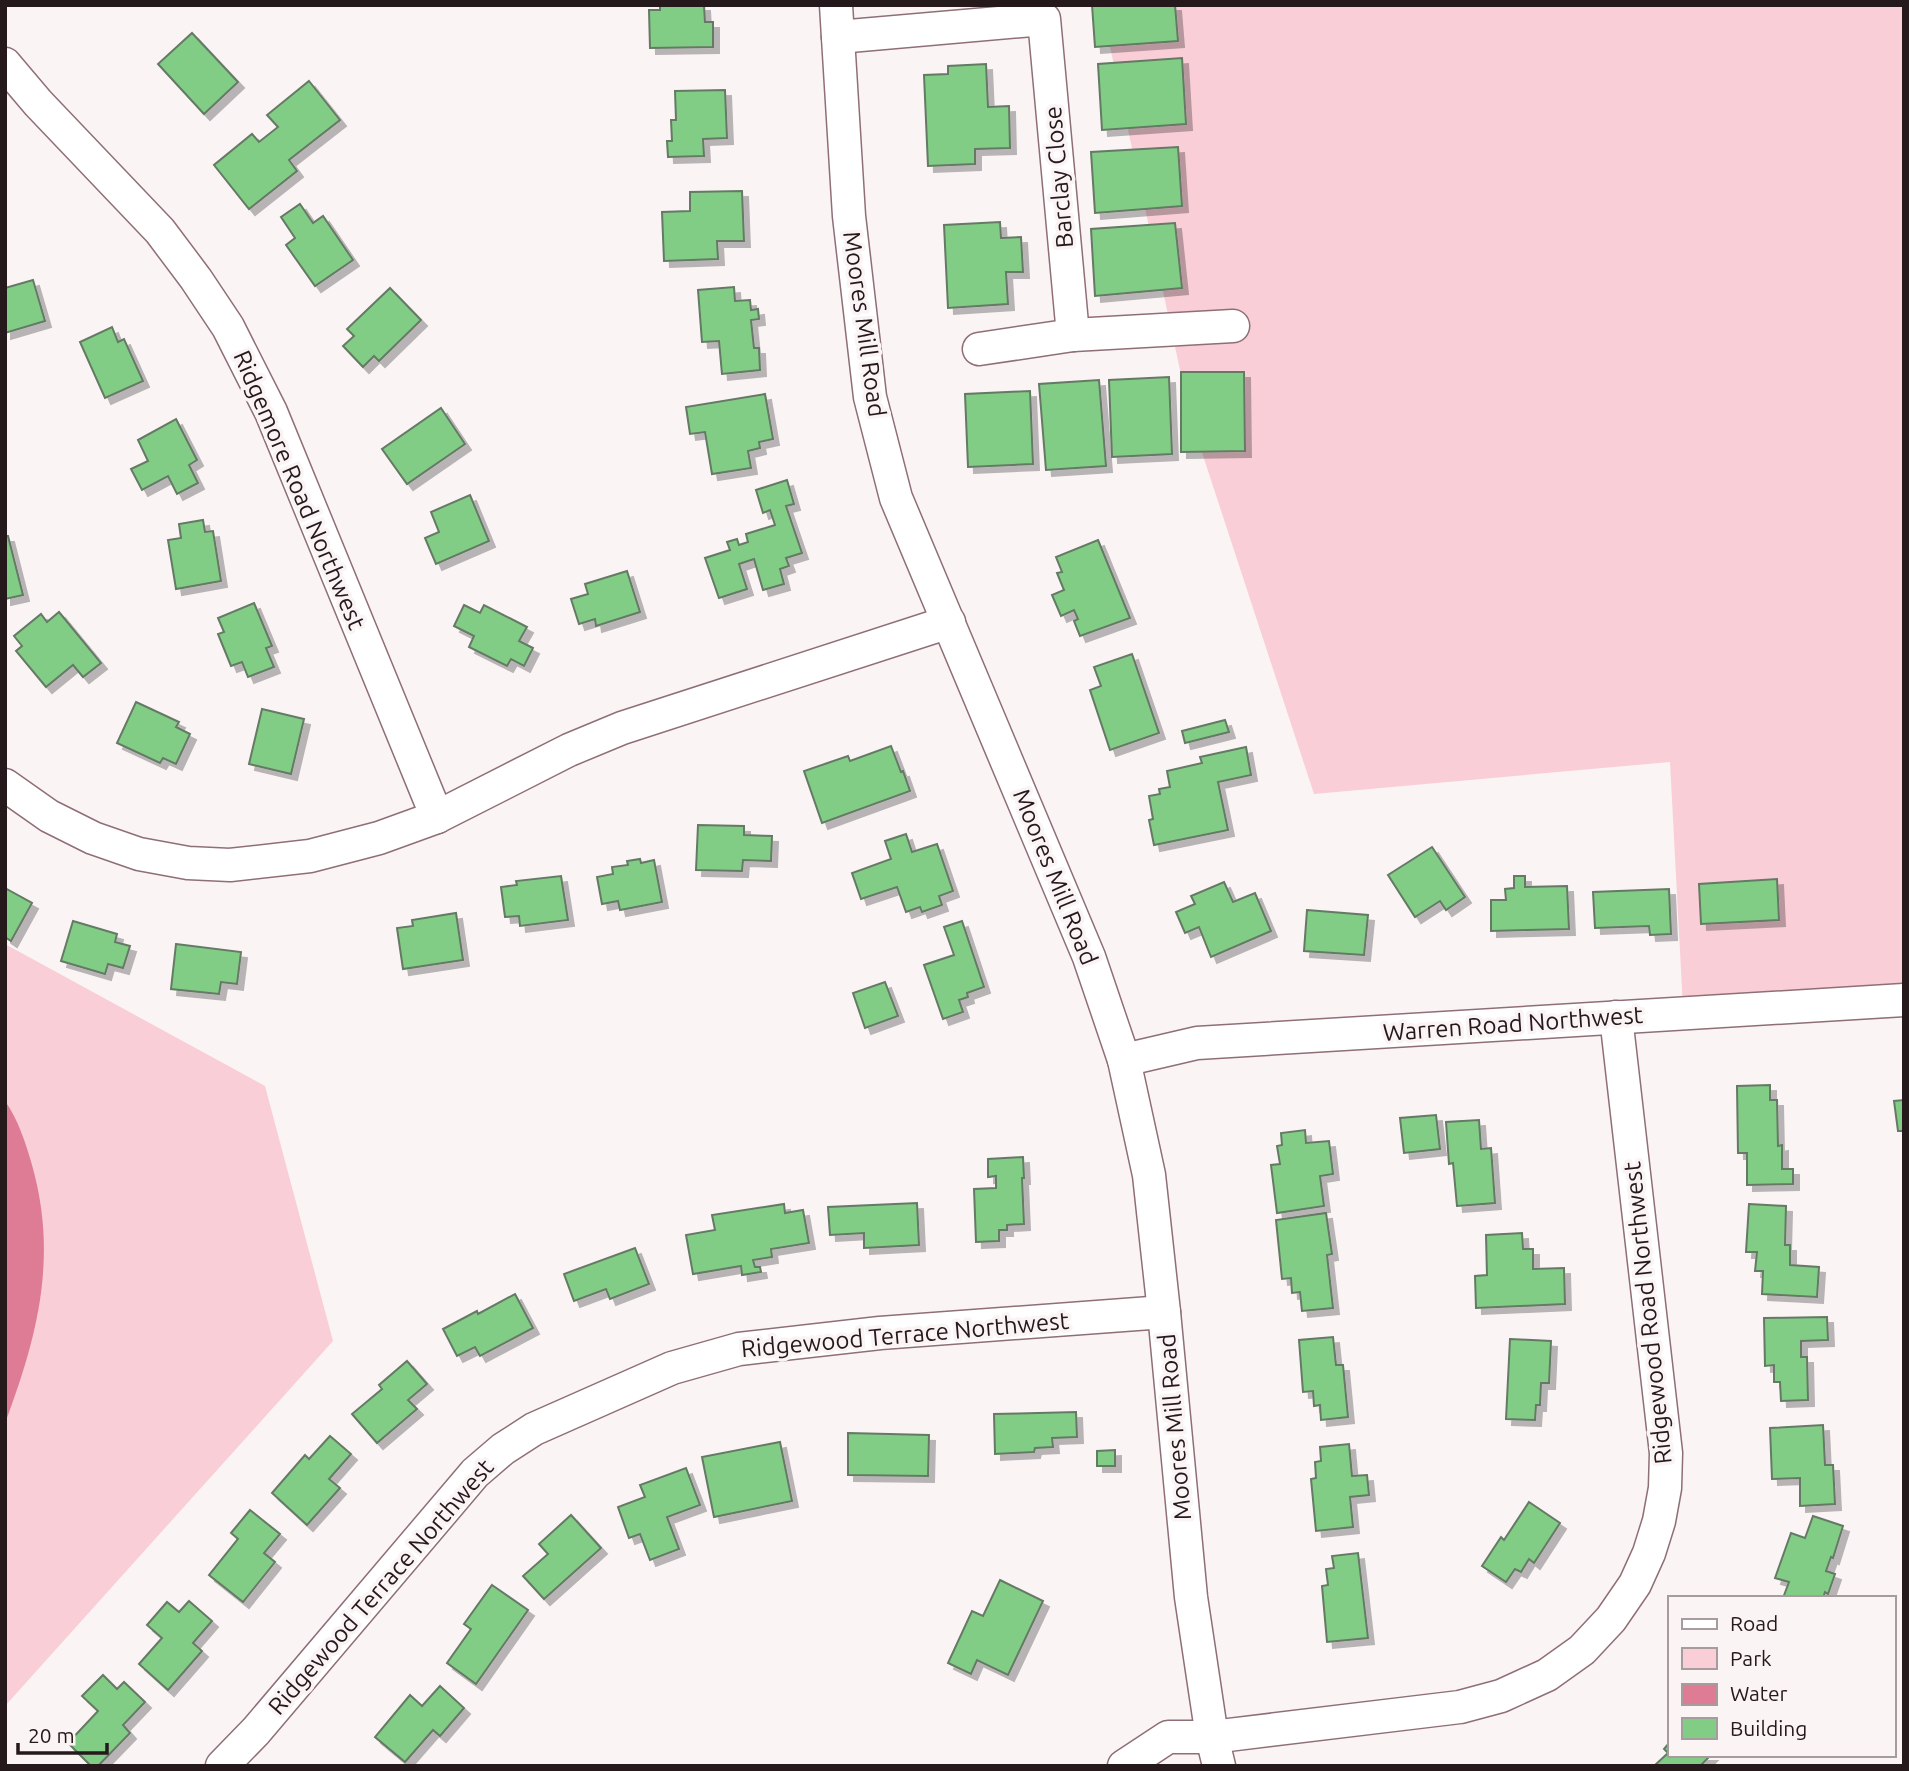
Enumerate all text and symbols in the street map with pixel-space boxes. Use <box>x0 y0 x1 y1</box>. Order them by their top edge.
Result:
street label: Barclay Close <box>1039 105 1078 249</box>
street label: Moores Mill Road <box>838 229 891 419</box>
street label: Ridgemore Road Northwest <box>228 346 371 634</box>
street label: Moores Mill Road <box>1008 785 1103 969</box>
street label: Warren Road Northwest <box>1382 1001 1644 1046</box>
street label: Ridgewood Road Northwest <box>1618 1160 1677 1466</box>
street label: Ridgewood Terrace Northwest <box>740 1307 1071 1362</box>
street label: Moores Mill Road <box>1153 1333 1196 1521</box>
street label: Ridgewood Terrace Northwest <box>263 1453 499 1720</box>
legend <box>1668 1596 1895 1757</box>
text: Road <box>1730 1611 1778 1635</box>
text: Park <box>1730 1646 1772 1670</box>
text: Water <box>1730 1681 1788 1705</box>
scale bar <box>18 1712 107 1756</box>
text: Building <box>1730 1716 1807 1740</box>
text: 20 m <box>28 1723 75 1747</box>

